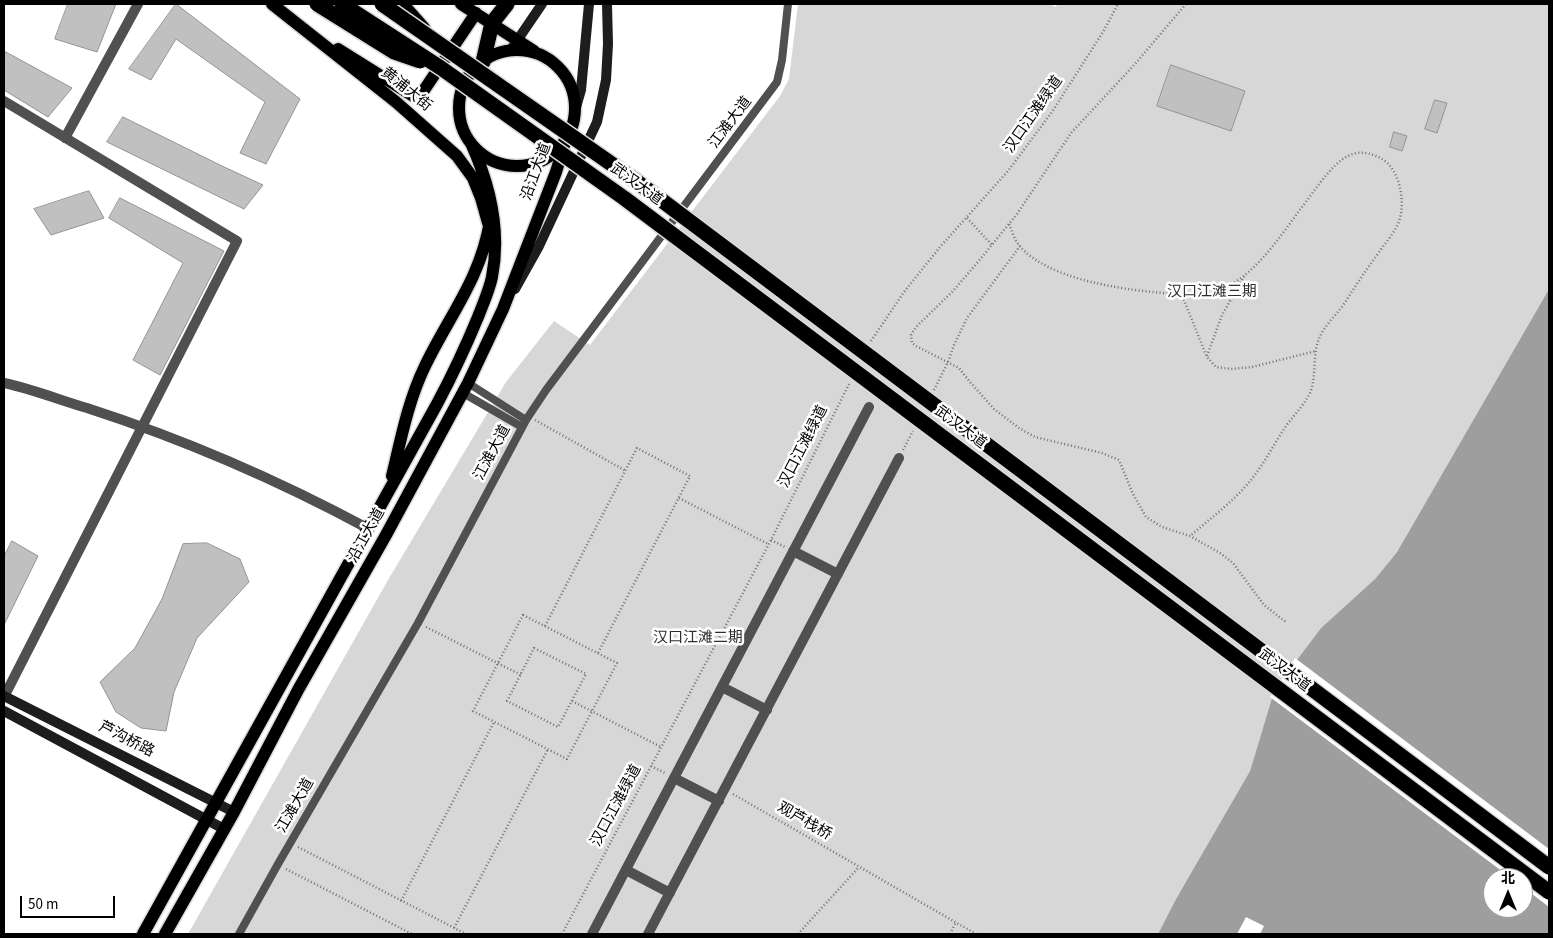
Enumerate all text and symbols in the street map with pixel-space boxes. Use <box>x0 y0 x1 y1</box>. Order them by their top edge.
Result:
street label: 黄浦大街 <box>377 64 435 116</box>
street label: 汉口江滩绿道 <box>1001 73 1067 157</box>
street label: 江滩大道 <box>706 94 756 152</box>
street label: 沿江大道 <box>518 141 556 203</box>
street label: 武汉大道 <box>606 160 666 210</box>
park label: 汉口江滩三期 <box>1167 284 1257 302</box>
street label: 汉口江滩绿道 <box>776 403 832 491</box>
street label: 武汉大道 <box>931 403 989 453</box>
street label: 江滩大道 <box>471 422 515 484</box>
street label: 沿江大道 <box>345 505 389 567</box>
park label: 汉口江滩二期 <box>653 630 743 648</box>
street label: 武汉大道 <box>1255 646 1313 696</box>
street label: 芦沟桥路 <box>95 718 157 762</box>
street label: 汉口江滩绿道 <box>588 762 646 850</box>
street label: 江滩大道 <box>273 776 319 836</box>
street label: 观芦栈桥 <box>774 799 834 845</box>
north arrow <box>1483 868 1533 918</box>
text: 北 <box>1501 869 1515 889</box>
scale bar <box>22 886 118 918</box>
text: 50 m <box>28 894 58 915</box>

